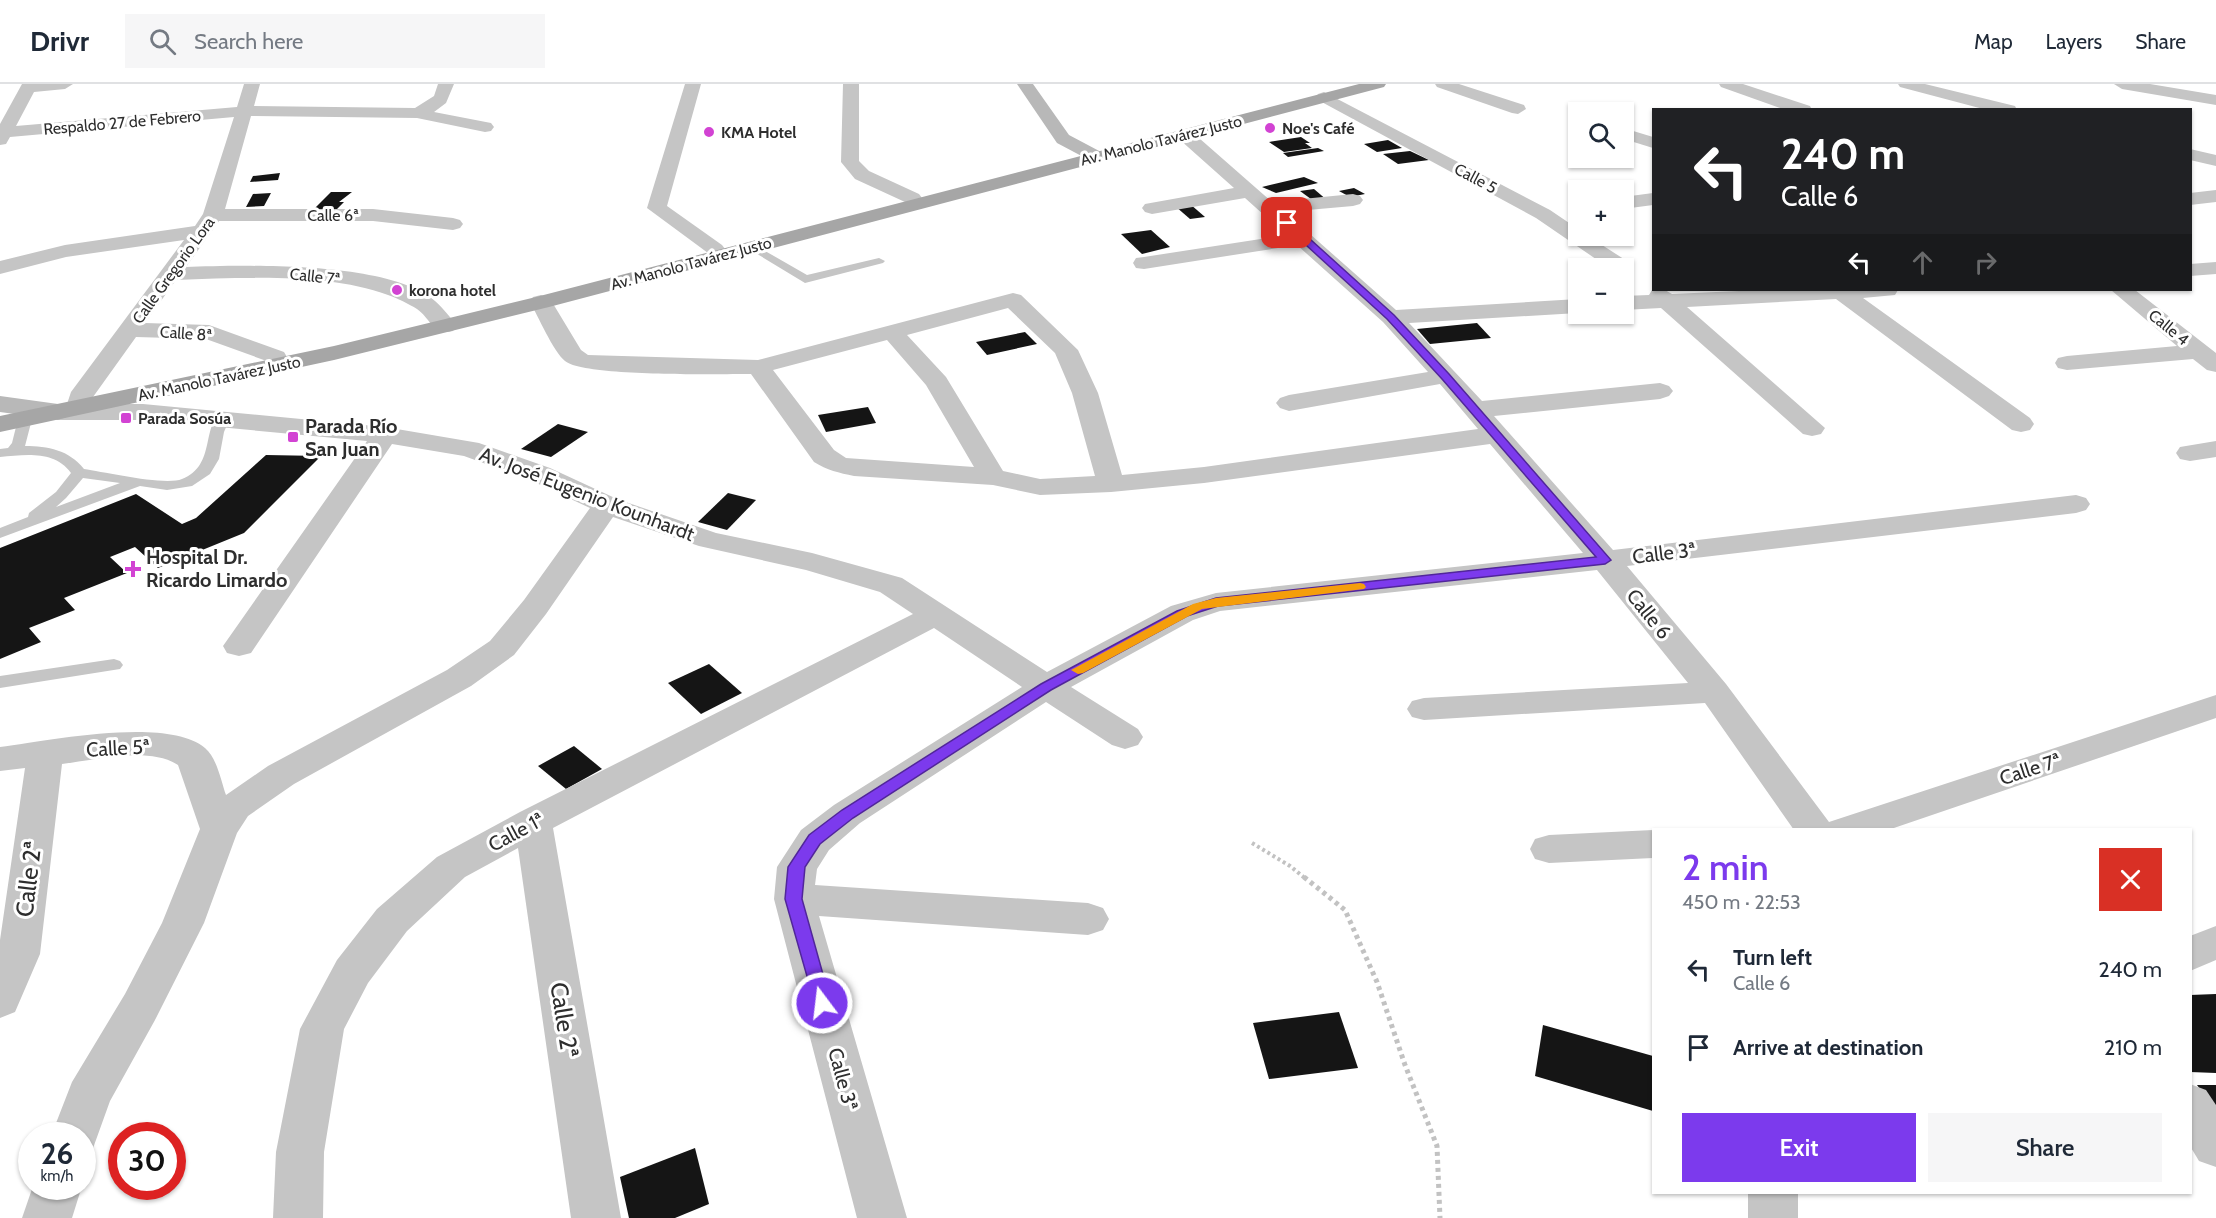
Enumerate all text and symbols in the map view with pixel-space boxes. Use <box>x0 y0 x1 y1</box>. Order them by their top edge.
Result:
search box <box>125 14 545 68</box>
text: Drivr <box>30 24 89 58</box>
icon: search <box>146 25 179 58</box>
text: Search here <box>194 28 303 55</box>
text: Map <box>1974 29 2013 54</box>
text: Layers <box>2046 29 2102 54</box>
text: Share <box>2135 29 2186 54</box>
map controls <box>1568 102 1634 324</box>
button: search <box>1568 102 1634 168</box>
street label: Respaldo 27 de Febrero <box>43 106 202 139</box>
street label: Av. Manolo Tavárez Justo <box>1078 111 1244 170</box>
place label: Noe's Café <box>1282 119 1355 138</box>
marker: Noe's Café <box>1263 121 1277 135</box>
place label: KMA Hotel <box>721 123 796 142</box>
marker: KMA Hotel <box>702 125 716 139</box>
text: 240 m <box>1781 128 1905 180</box>
icon: left <box>1682 132 1760 210</box>
street label: Calle 5 <box>1451 159 1500 198</box>
button: + <box>1568 180 1634 246</box>
text: Calle 6 <box>1781 180 1858 213</box>
pin <box>1261 197 1312 248</box>
street label: Calle 6ª <box>307 206 359 225</box>
icon: arrive <box>1270 206 1303 239</box>
street label: Calle Gregorio Lora <box>128 213 219 327</box>
street label: Av. Manolo Tavárez Justo <box>609 233 774 294</box>
icon: left <box>1843 246 1876 279</box>
icon: ahead <box>1906 246 1939 279</box>
icon: right <box>1969 246 2002 279</box>
button: − <box>1568 258 1634 324</box>
street label: Calle 7ª <box>289 264 341 289</box>
place label: korona hotel <box>409 281 496 300</box>
marker: korona hotel <box>390 283 404 297</box>
street label: Calle 4 <box>2145 306 2193 349</box>
street label: Calle 8ª <box>159 322 213 345</box>
street label: Av. Manolo Tavárez Justo <box>136 352 302 405</box>
place label: Parada Sosúa <box>138 409 231 428</box>
marker: Parada Sosúa <box>119 411 133 425</box>
place label: Parada Río San Juan <box>305 414 398 461</box>
marker: Parada Río San Juan <box>286 430 300 444</box>
street label: Av. José Eugenio Kounhardt <box>476 442 698 546</box>
street label: Calle 3ª <box>1631 537 1697 569</box>
place label: Hospital Dr. Ricardo Limardo <box>146 545 287 592</box>
marker: Hospital Dr. Ricardo Limardo <box>124 560 142 578</box>
street label: Calle 6 <box>1622 584 1676 644</box>
street label: Calle 5ª <box>86 734 150 762</box>
street label: Calle 7ª <box>1996 748 2064 790</box>
street label: Calle 1ª <box>484 807 548 857</box>
street label: Calle 2ª <box>9 839 48 919</box>
text: 2 min <box>1682 845 1769 889</box>
button: close <box>2099 848 2162 911</box>
text: 450 m · 22:53 <box>1682 890 1801 914</box>
text: Turn left <box>1733 944 1812 971</box>
icon: left <box>1682 953 1715 986</box>
text: 240 m <box>2098 956 2162 983</box>
position arrow <box>790 971 854 1035</box>
text: Calle 6 <box>1733 971 1790 995</box>
street label: Calle 2ª <box>544 980 585 1060</box>
icon: arrive <box>1682 1031 1715 1064</box>
text: Arrive at destination <box>1733 1034 1923 1061</box>
text: 210 m <box>2104 1034 2162 1061</box>
street label: Calle 3ª <box>823 1045 863 1113</box>
button: Exit <box>1682 1113 1916 1182</box>
button: Share <box>1928 1113 2162 1182</box>
speed limit sign: 30 <box>108 1122 186 1200</box>
text: 26 <box>41 1135 73 1172</box>
text: km/h <box>41 1167 73 1185</box>

